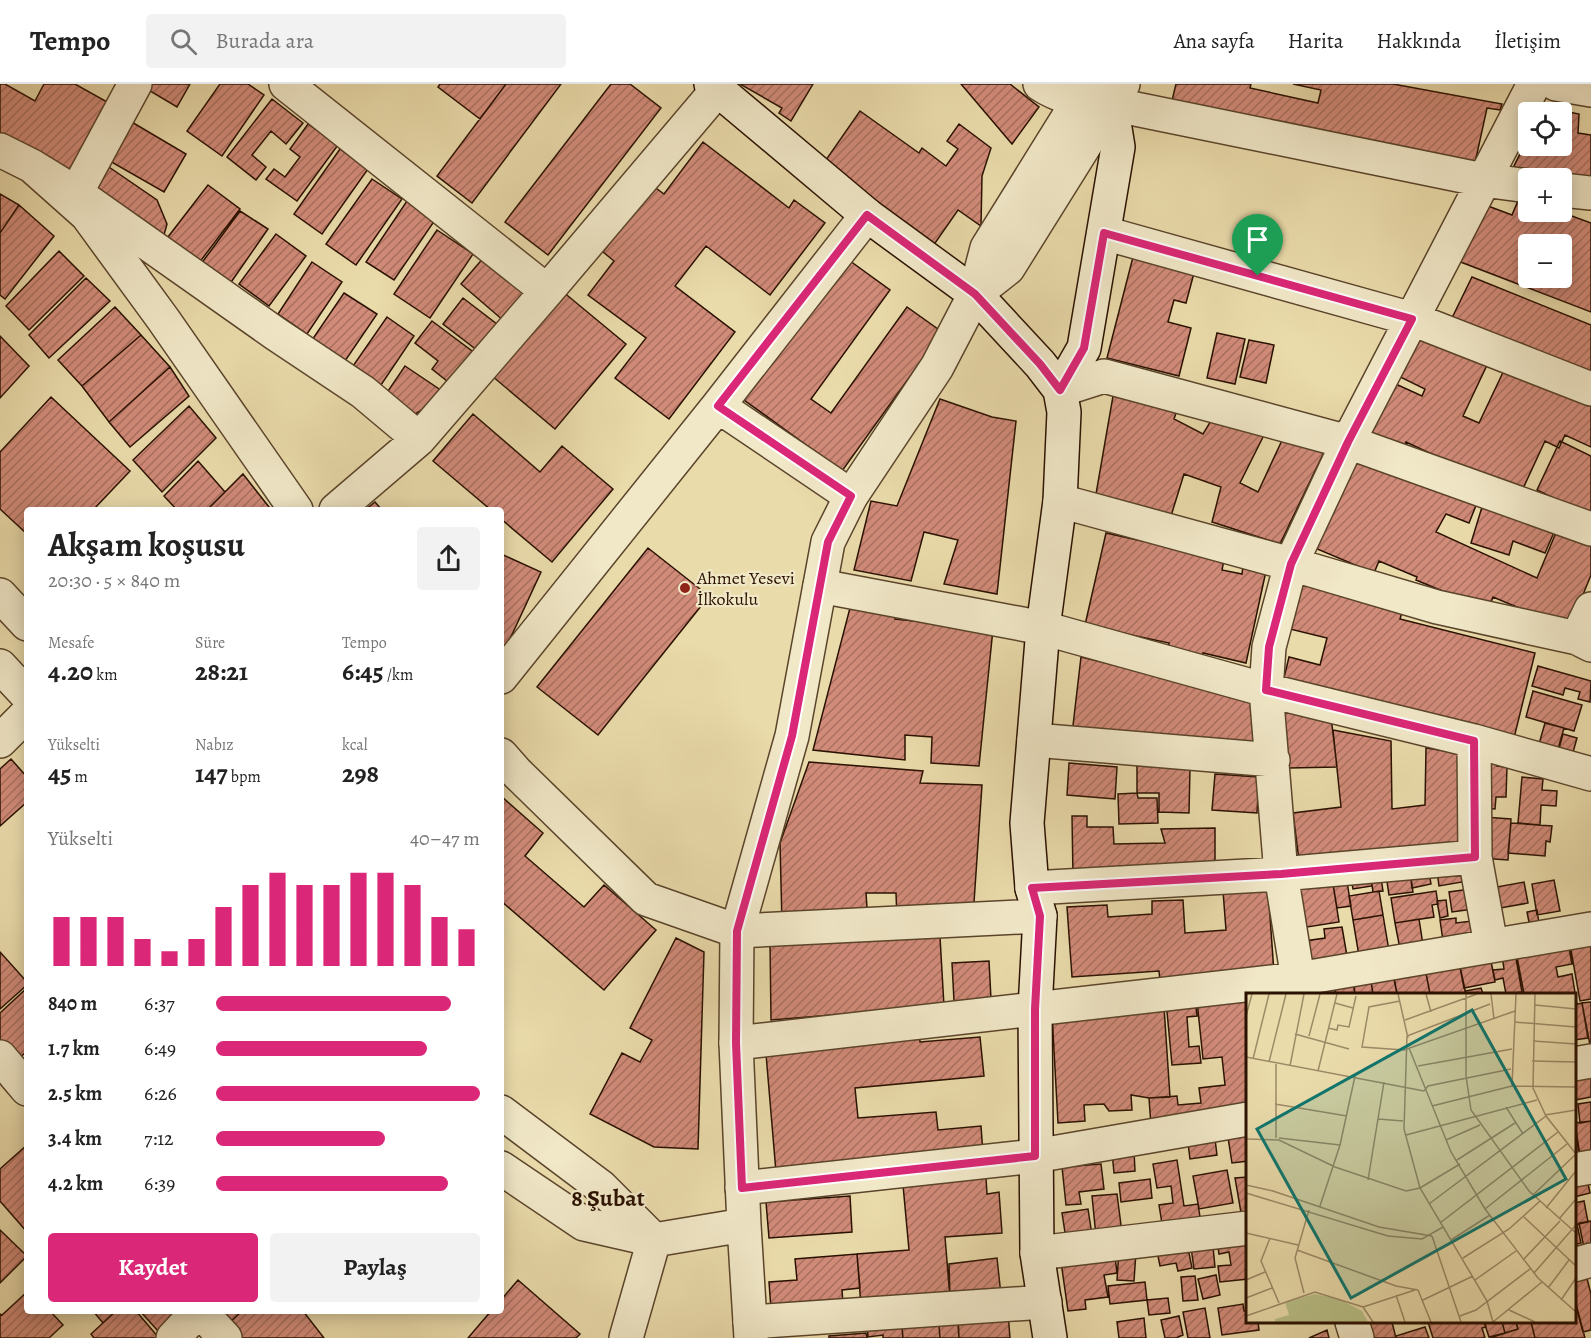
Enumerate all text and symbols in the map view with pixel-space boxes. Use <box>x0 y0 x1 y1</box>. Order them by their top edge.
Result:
search box <box>146 14 566 68</box>
text: Tempo <box>30 22 110 60</box>
icon: search <box>167 25 200 58</box>
text: Burada ara <box>215 26 314 56</box>
text: Ana sayfa <box>1174 27 1255 55</box>
text: Harita <box>1288 27 1344 55</box>
text: Hakkında <box>1377 27 1461 55</box>
text: İletişim <box>1494 27 1561 55</box>
map controls <box>1518 102 1572 288</box>
button: locate <box>1518 102 1572 156</box>
button: + <box>1518 168 1572 222</box>
pin <box>1232 214 1283 276</box>
icon: arrive <box>1241 223 1274 256</box>
button: − <box>1518 234 1572 288</box>
text: Akşam koşusu <box>48 522 245 567</box>
button: share <box>417 527 480 590</box>
place label: Ahmet Yesevi İlkokulu <box>696 566 795 611</box>
text: 20:30 · 5 × 840 m <box>48 567 180 594</box>
marker: Ahmet Yesevi İlkokulu <box>678 581 692 595</box>
text: Mesafe <box>48 632 94 654</box>
text: Süre <box>195 632 225 654</box>
text: Tempo <box>342 632 387 654</box>
text: 4.20 <box>48 654 93 689</box>
text: 28:21 <box>195 654 248 689</box>
text: 6:45 <box>342 654 384 689</box>
text: km <box>93 664 117 686</box>
text: /km <box>384 664 413 686</box>
text: Yükselti <box>48 734 100 756</box>
text: Nabız <box>195 734 234 756</box>
text: kcal <box>342 734 368 756</box>
text: 45 <box>48 756 71 791</box>
text: 147 <box>195 756 228 791</box>
text: 298 <box>342 756 379 791</box>
text: m <box>71 766 88 788</box>
text: bpm <box>228 766 261 788</box>
text: Yükselti <box>48 825 113 852</box>
text: 40–47 m <box>410 825 480 852</box>
text: 840 m <box>48 990 97 1017</box>
text: 6:37 <box>144 990 175 1017</box>
inset map <box>1246 993 1576 1323</box>
text: 1.7 km <box>48 1035 100 1062</box>
text: 6:49 <box>144 1035 176 1062</box>
text: 2.5 km <box>48 1080 102 1107</box>
text: 6:26 <box>144 1080 177 1107</box>
text: 3.4 km <box>48 1125 102 1152</box>
text: 7:12 <box>144 1125 174 1152</box>
text: 4.2 km <box>48 1170 103 1197</box>
text: 6:39 <box>144 1170 175 1197</box>
district label: 8 Şubat <box>571 1182 645 1214</box>
button: Kaydet <box>48 1233 258 1302</box>
button: Paylaş <box>270 1233 480 1302</box>

